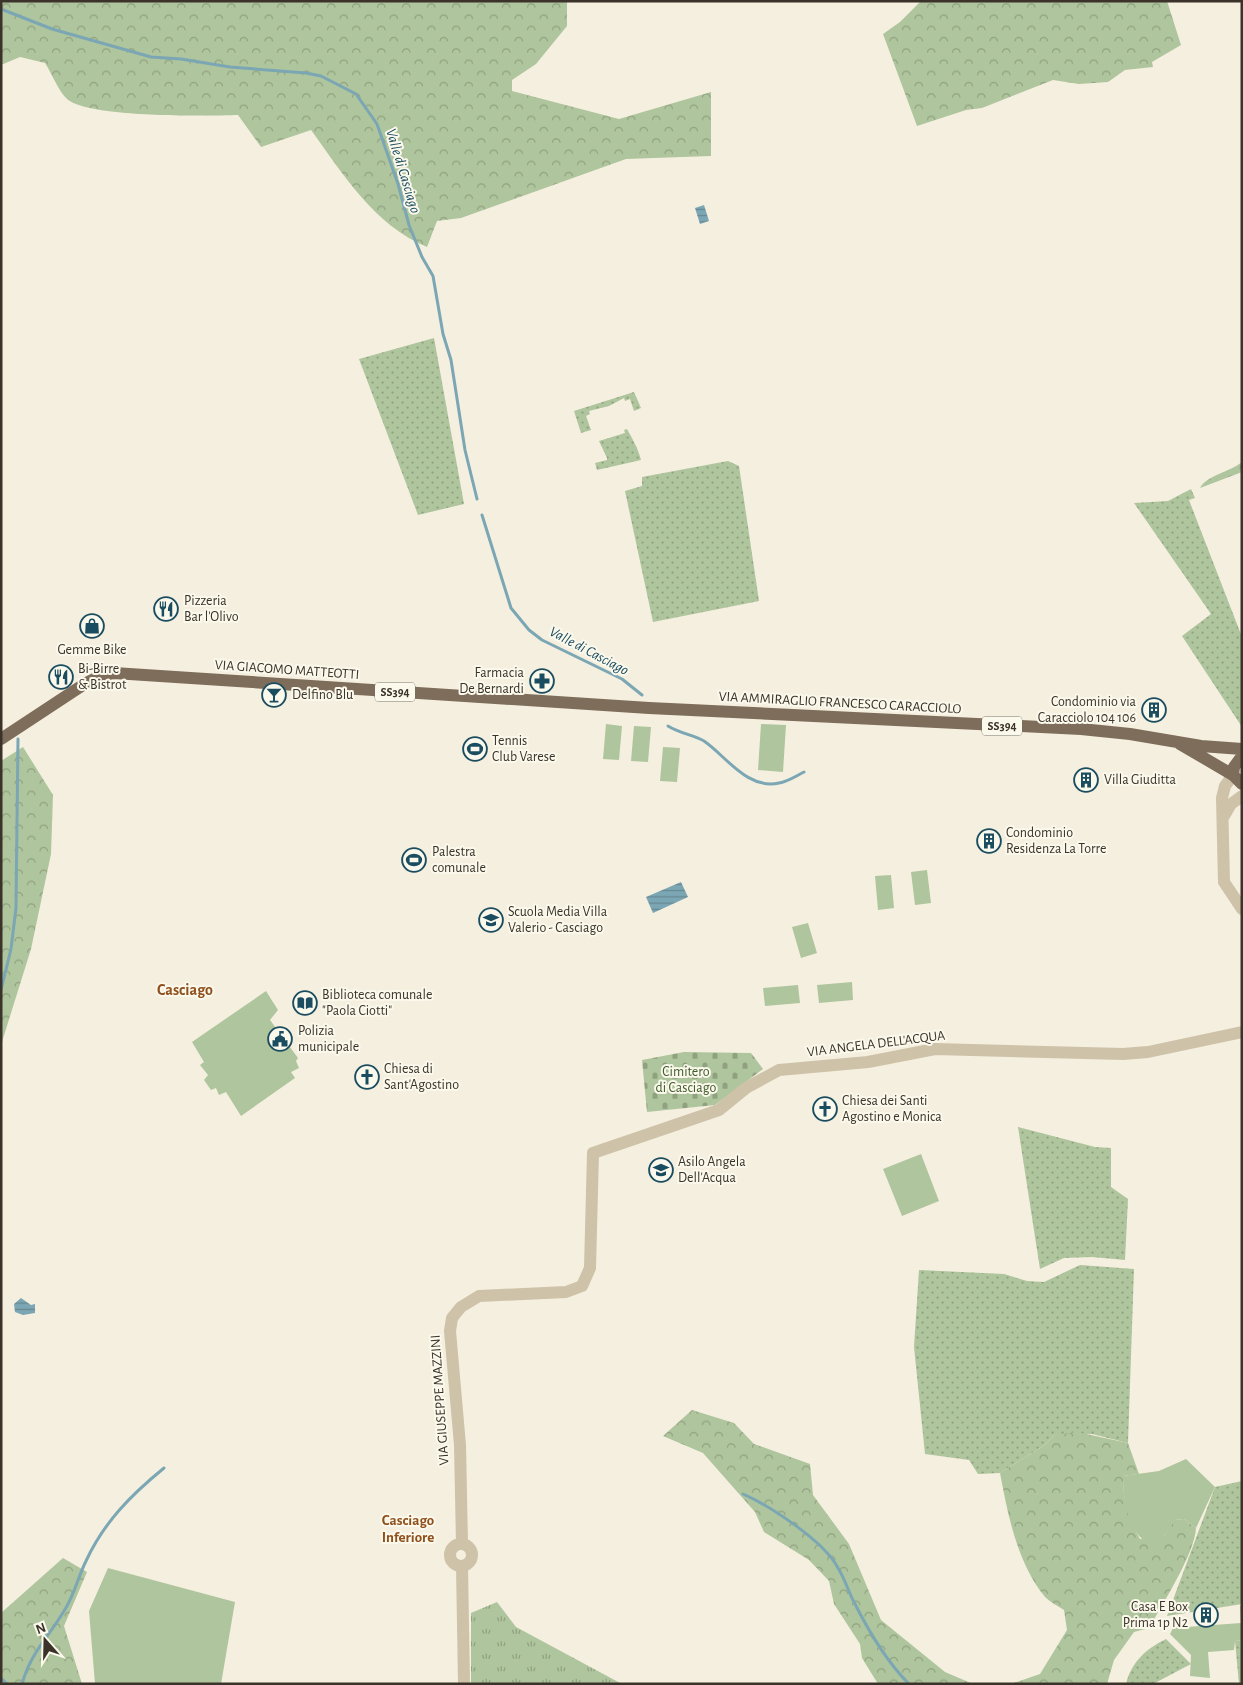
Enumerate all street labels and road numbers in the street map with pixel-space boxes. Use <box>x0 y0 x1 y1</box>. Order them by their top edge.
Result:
street label: VIA GIACOMO MATTEOTTI <box>214 658 360 682</box>
road number: SS394 <box>375 682 415 702</box>
street label: VIA AMMIRAGLIO FRANCESCO CARACCIOLO <box>718 690 962 716</box>
road number: SS394 <box>982 716 1022 736</box>
street label: VIA ANGELA DELL'ACQUA <box>806 1029 946 1059</box>
street label: VIA GIUSEPPE MAZZINI <box>428 1334 452 1466</box>

